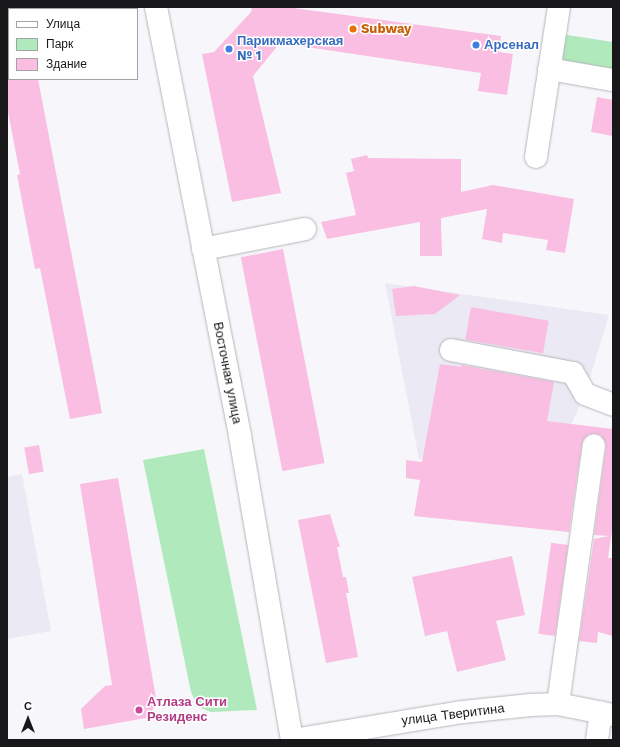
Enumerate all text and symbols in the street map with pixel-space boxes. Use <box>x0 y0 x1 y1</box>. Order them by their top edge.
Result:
legend <box>8 8 138 80</box>
text: Улица <box>46 17 80 31</box>
place label: Subway <box>361 21 411 37</box>
marker: Subway <box>348 24 358 34</box>
place label: Парикмахерская № 1 <box>237 34 343 65</box>
text: Парк <box>46 37 73 51</box>
place label: Арсенал <box>484 37 539 53</box>
marker: Арсенал <box>471 40 481 50</box>
marker: Парикмахерская № 1 <box>224 44 234 54</box>
text: Здание <box>46 57 87 71</box>
street label: Восточная улица <box>209 321 245 425</box>
place label: Атлаза Сити Резиденс <box>147 695 227 726</box>
north arrow <box>8 699 48 739</box>
text: С <box>24 700 32 713</box>
street label: улица Тверитина <box>401 701 505 729</box>
marker: Атлаза Сити Резиденс <box>134 705 144 715</box>

